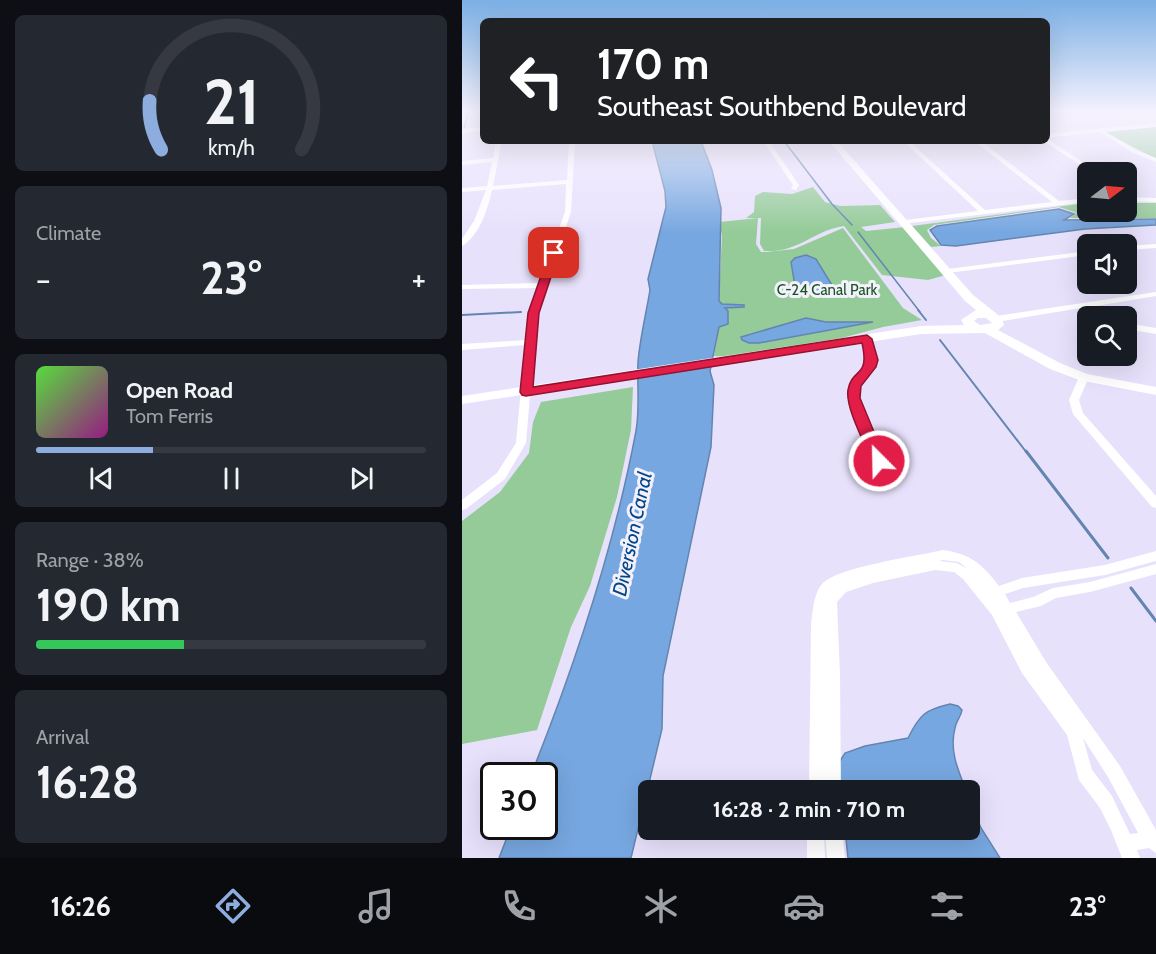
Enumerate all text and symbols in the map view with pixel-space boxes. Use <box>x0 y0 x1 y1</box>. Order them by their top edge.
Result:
text: 170 m <box>597 38 709 90</box>
icon: left <box>498 42 576 120</box>
text: 21 <box>203 64 259 140</box>
text: Southeast Southbend Boulevard <box>597 90 966 123</box>
text: km/h <box>208 134 254 160</box>
north arrow <box>1077 162 1137 222</box>
map controls <box>1077 162 1137 366</box>
text: Climate <box>36 221 101 245</box>
pin <box>528 227 579 278</box>
button: sound <box>1077 234 1137 294</box>
icon: arrive <box>537 236 570 269</box>
text: 23° <box>200 251 262 305</box>
text: − <box>36 259 51 299</box>
text: + <box>411 259 426 299</box>
park label: C-24 Canal Park <box>777 281 877 299</box>
button: search <box>1077 306 1137 366</box>
text: Open Road <box>126 377 233 404</box>
text: Tom Ferris <box>126 404 213 428</box>
position arrow <box>847 429 911 493</box>
icon: previous <box>85 462 118 495</box>
icon: pause <box>215 462 248 495</box>
icon: next <box>345 462 378 495</box>
water label: Diversion Canal <box>607 470 657 598</box>
text: Range · 38% <box>36 548 144 572</box>
text: 190 km <box>36 578 181 632</box>
text: Arrival <box>36 725 89 749</box>
text: 16:28 <box>36 755 139 809</box>
speed limit sign: 30 <box>480 762 558 840</box>
text: 16:28 · 2 min · 710 m <box>713 796 905 823</box>
icon: directions <box>212 885 254 927</box>
icon: music <box>355 885 397 927</box>
icon: phone <box>498 885 540 927</box>
icon: climate <box>640 885 682 927</box>
icon: car <box>783 885 825 927</box>
icon: filters <box>926 885 968 927</box>
text: 16:26 <box>50 890 111 923</box>
text: 23° <box>1069 890 1106 923</box>

